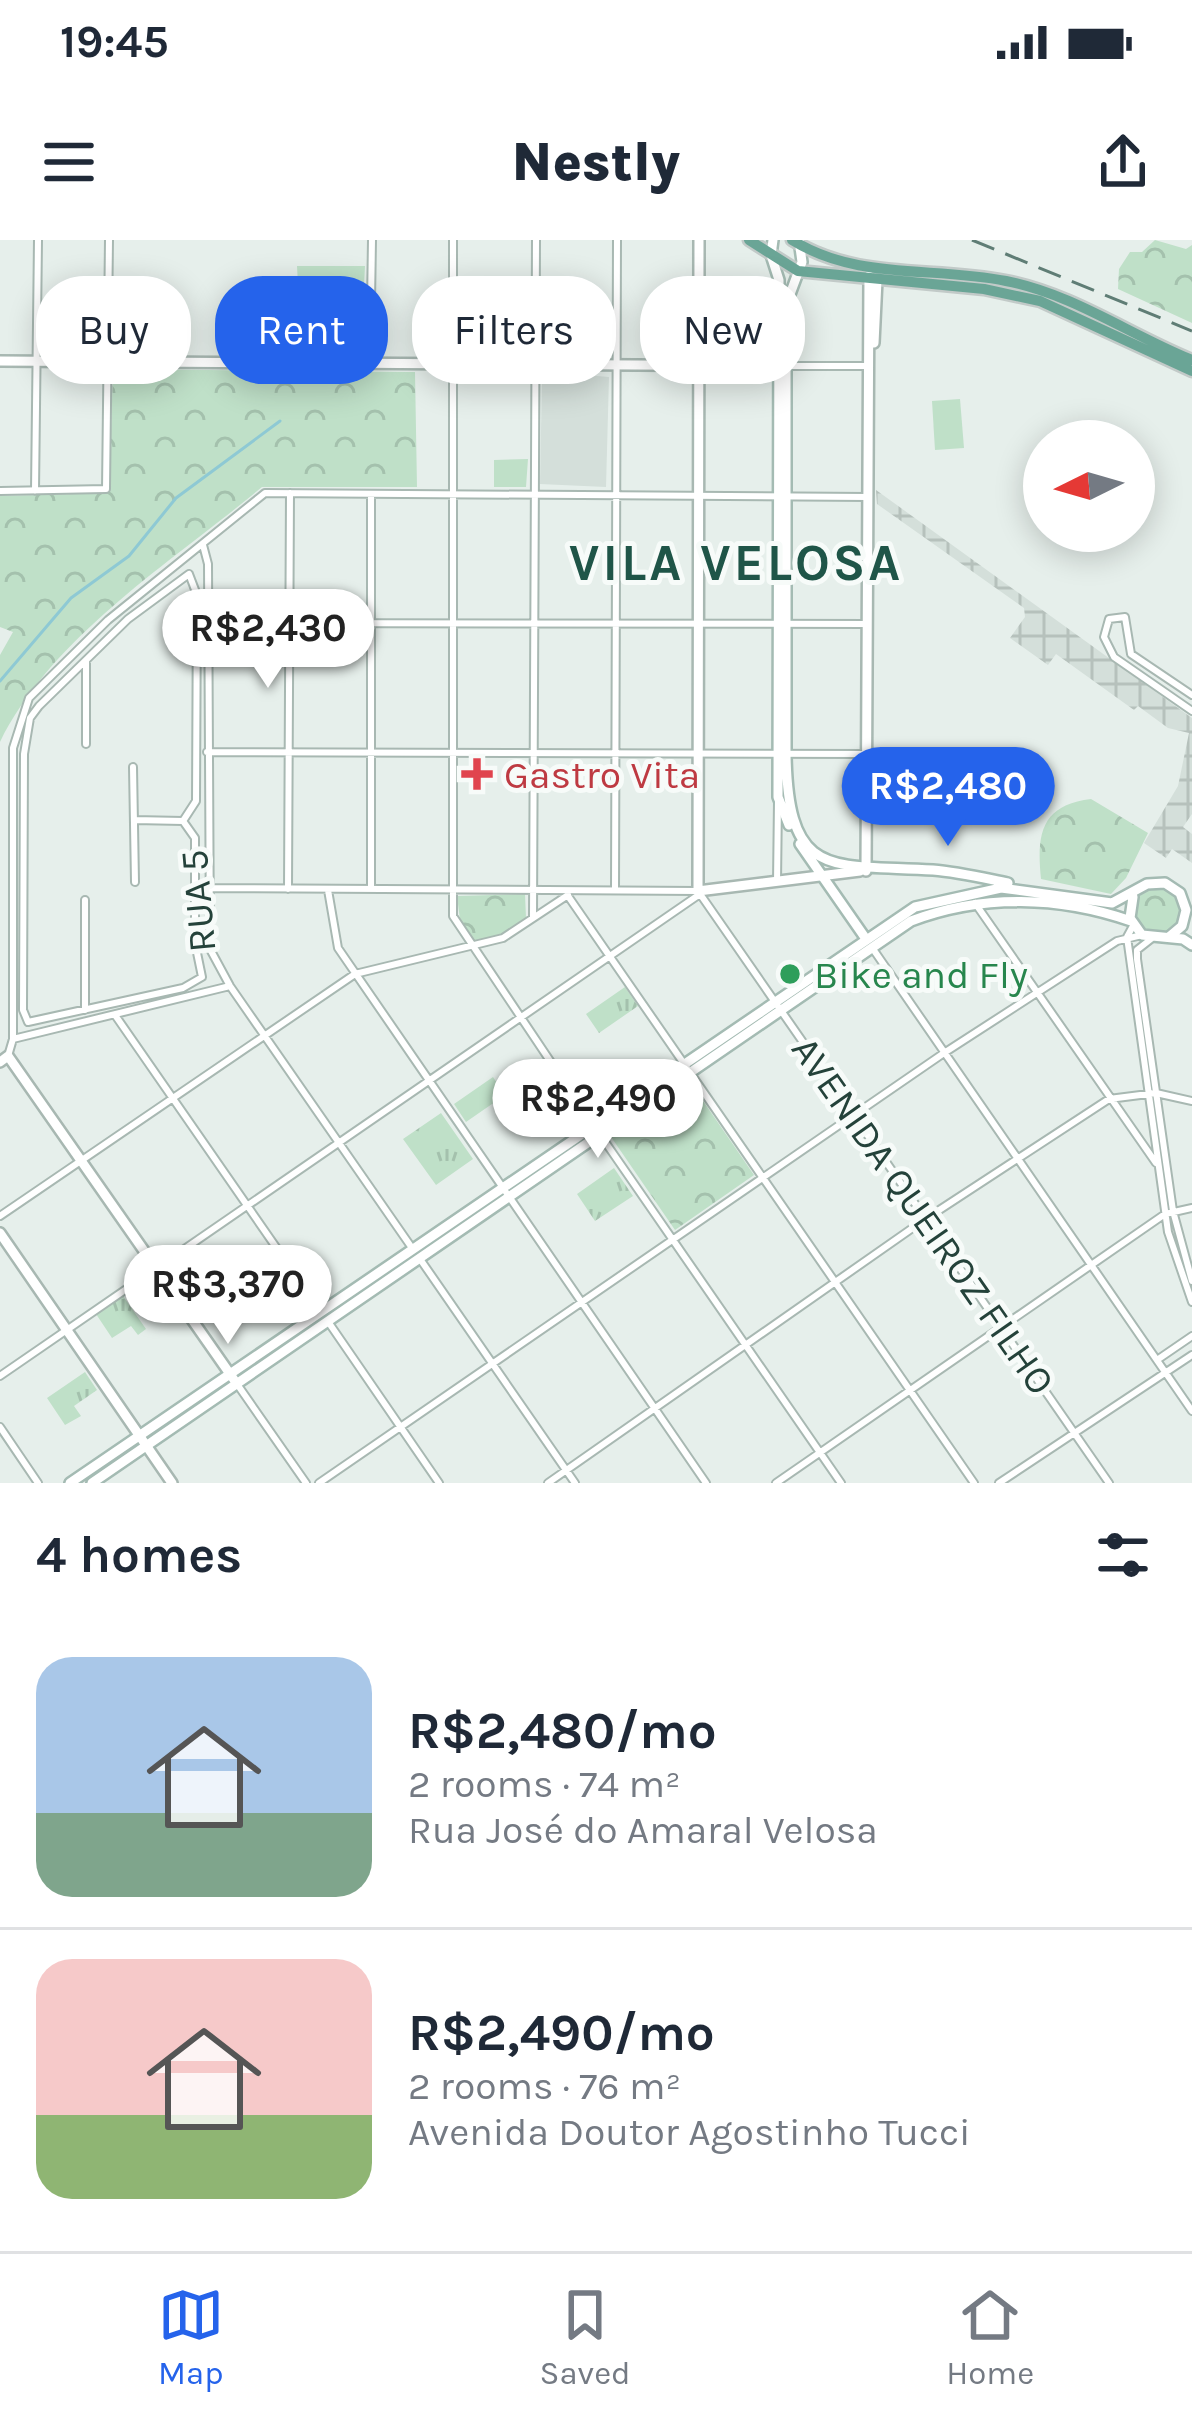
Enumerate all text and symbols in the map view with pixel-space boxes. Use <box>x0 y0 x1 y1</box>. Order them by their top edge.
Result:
text: 19:45 <box>60 16 169 68</box>
icon: menu <box>36 129 102 195</box>
icon: share <box>1090 129 1156 195</box>
text: Nestly <box>512 130 680 194</box>
chip: Buy <box>36 276 191 384</box>
chip: Rent <box>215 276 388 384</box>
chip: Filters <box>412 276 616 384</box>
chip: New <box>640 276 805 384</box>
north arrow <box>1023 420 1155 552</box>
map controls <box>1023 420 1155 552</box>
district label: VILA VELOSA <box>569 533 903 593</box>
pin: R$2,430 <box>157 589 379 691</box>
text: R$2,430 <box>189 605 347 651</box>
pin: R$2,480 <box>837 747 1059 849</box>
place label: Gastro Vita <box>504 752 700 798</box>
marker: Gastro Vita <box>461 758 493 790</box>
text: R$2,480 <box>869 763 1027 809</box>
street label: RUA 5 <box>171 848 225 954</box>
place label: Bike and Fly <box>814 952 1028 998</box>
marker: Bike and Fly <box>777 961 803 987</box>
street label: AVENIDA QUEIROZ FILHO <box>782 1028 1064 1403</box>
pin: R$2,490 <box>487 1059 709 1161</box>
text: R$2,490 <box>519 1075 677 1121</box>
pin: R$3,370 <box>117 1245 339 1347</box>
text: R$3,370 <box>151 1261 305 1307</box>
icon: filters <box>1090 1522 1156 1588</box>
text: 4 homes <box>36 1525 242 1585</box>
text: R$2,480/mo <box>408 1701 717 1761</box>
icon: home <box>132 1705 276 1849</box>
text: 2 rooms · 74 m² <box>408 1761 681 1807</box>
text: Rua José do Amaral Velosa <box>408 1807 878 1853</box>
text: R$2,490/mo <box>408 2003 715 2063</box>
icon: home <box>132 2007 276 2151</box>
text: 2 rooms · 76 m² <box>408 2063 681 2109</box>
text: Avenida Doutor Agostinho Tucci <box>408 2109 971 2155</box>
tab: Map <box>158 2282 224 2392</box>
tab: Saved <box>539 2282 631 2392</box>
tab: Home <box>946 2282 1034 2392</box>

